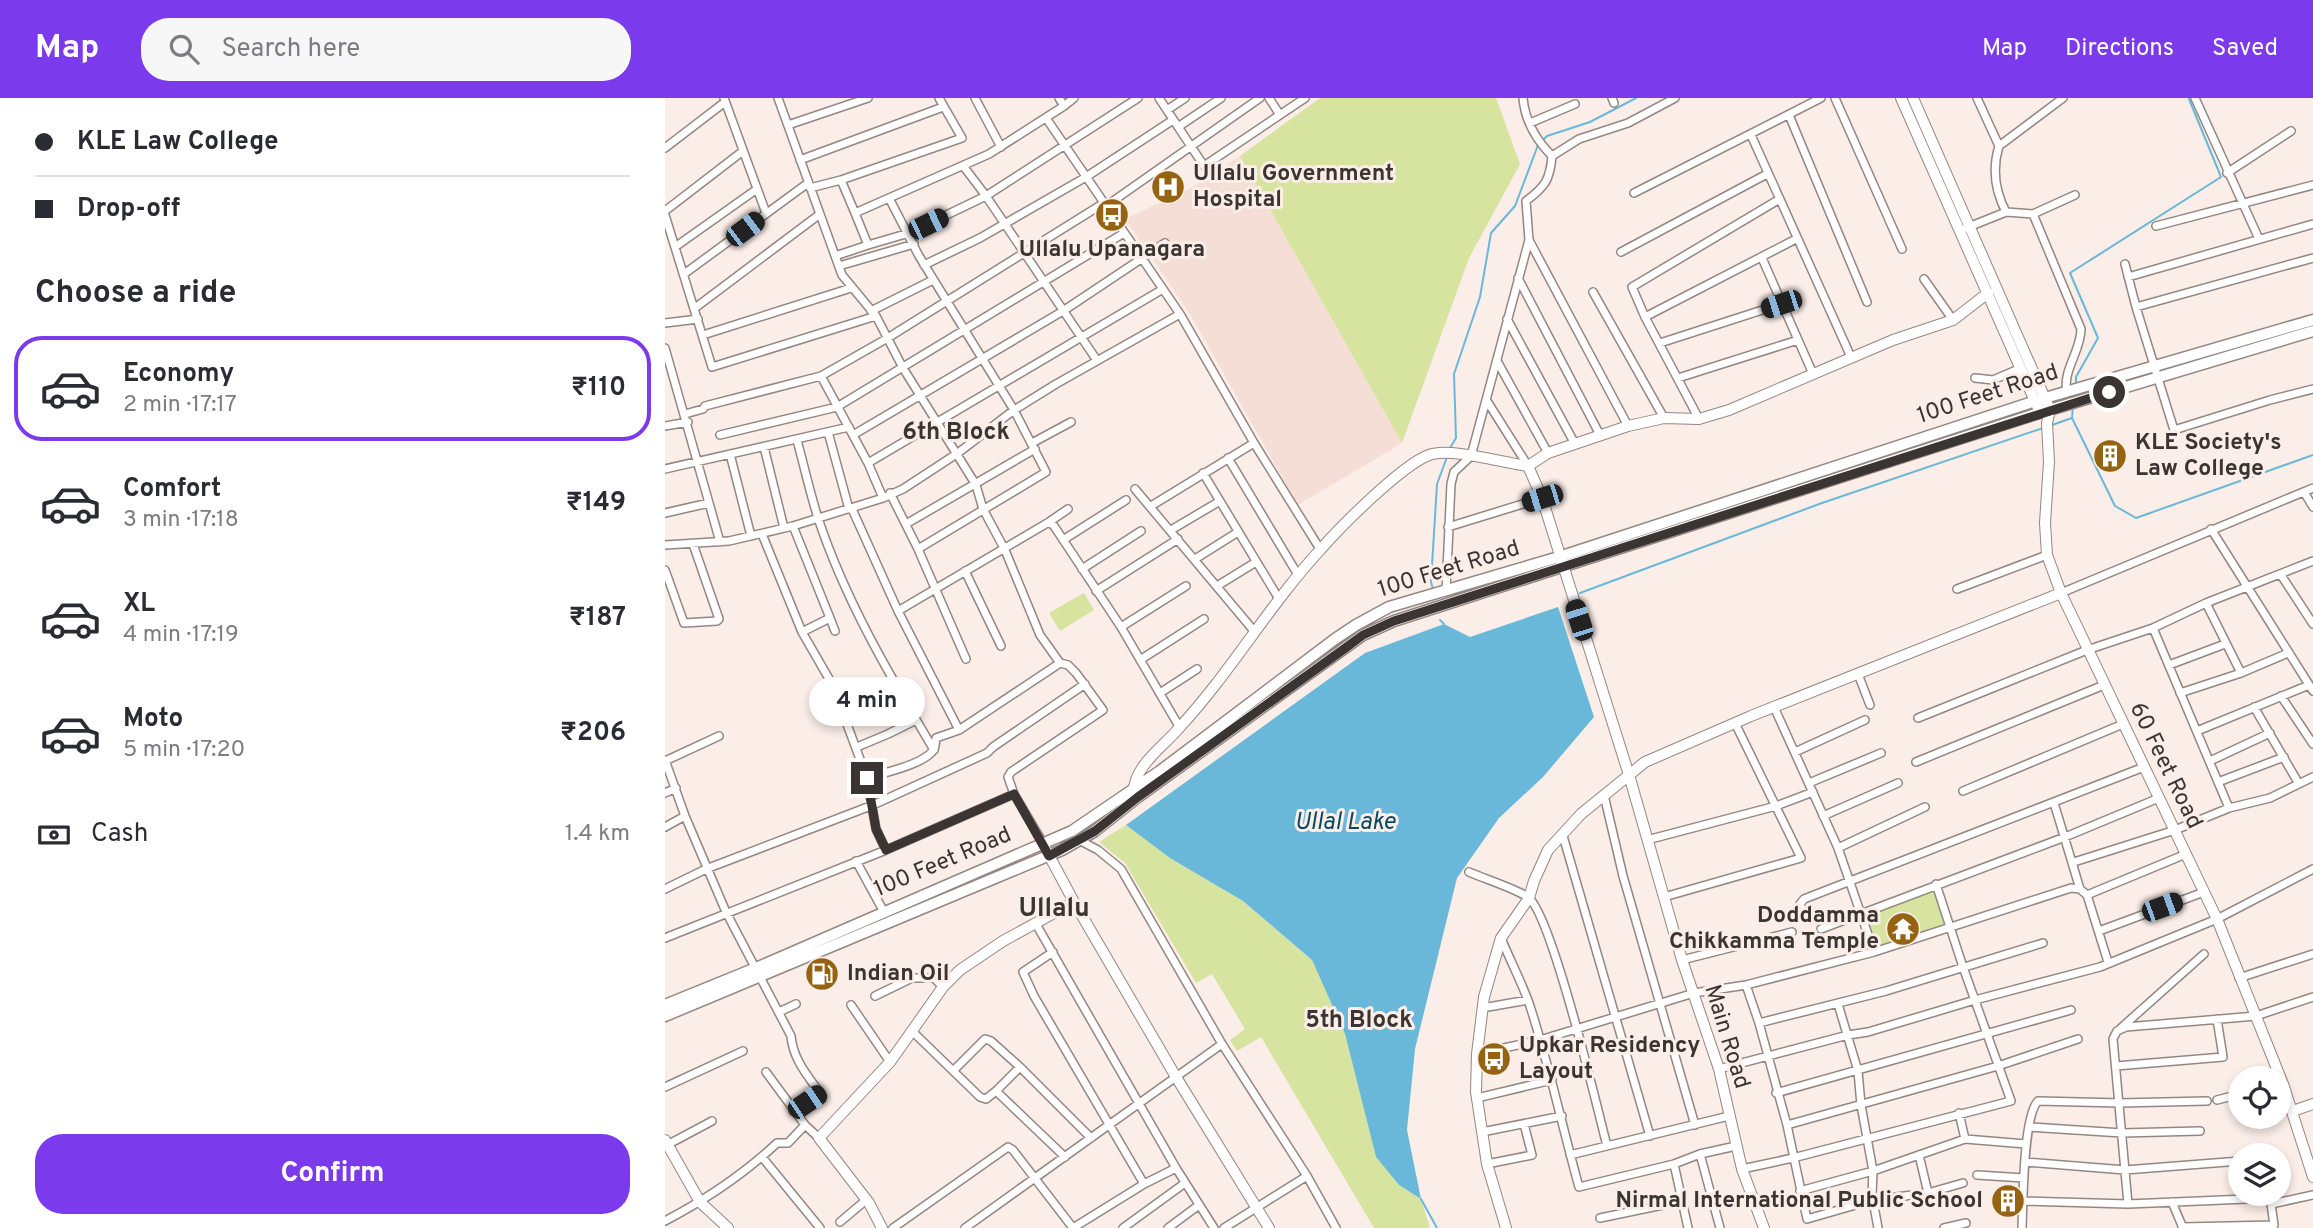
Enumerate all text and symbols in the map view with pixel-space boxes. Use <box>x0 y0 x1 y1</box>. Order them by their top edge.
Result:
search box <box>141 18 631 81</box>
text: Map <box>35 28 99 70</box>
icon: search <box>165 30 203 68</box>
text: Search here <box>221 33 360 66</box>
text: Map <box>1982 34 2027 64</box>
text: Directions <box>2065 34 2174 64</box>
text: Saved <box>2212 34 2278 64</box>
text: KLE Law College <box>77 126 278 159</box>
place label: Ullalu Government Hospital <box>1193 160 1394 215</box>
hospital icon: Ullalu Government Hospital <box>1149 168 1187 206</box>
text: Drop-off <box>77 193 180 226</box>
bus stop icon: Ullalu Upanagara <box>1093 196 1131 234</box>
car <box>905 205 952 243</box>
car <box>722 208 769 250</box>
place label: Ullalu Upanagara <box>1019 236 1205 265</box>
text: Choose a ride <box>35 274 236 314</box>
car <box>1758 288 1805 320</box>
icon: car <box>39 357 102 420</box>
text: Economy <box>123 358 234 391</box>
street label: 100 Feet Road <box>1914 359 2062 431</box>
text: ₹110 <box>571 372 626 405</box>
route start <box>2093 376 2125 408</box>
text: 2 min · 17:17 <box>123 391 237 420</box>
district label: 6th Block <box>902 418 1010 448</box>
place label: KLE Society's Law College <box>2135 429 2282 484</box>
building icon: KLE Society's Law College <box>2091 437 2129 475</box>
icon: car <box>39 472 102 535</box>
text: Comfort <box>123 473 221 506</box>
car <box>1519 482 1566 514</box>
text: ₹149 <box>566 487 626 520</box>
text: 3 min · 17:18 <box>123 506 239 535</box>
street label: 100 Feet Road <box>1375 535 1523 605</box>
icon: car <box>39 587 102 650</box>
text: XL <box>123 588 155 621</box>
car <box>1563 597 1596 643</box>
text: ₹187 <box>569 602 626 635</box>
text: 4 min · 17:19 <box>123 621 239 650</box>
callout: 4 min <box>809 676 925 726</box>
text: 4 min <box>837 687 897 716</box>
street label: 60 Feet Road <box>2122 698 2208 834</box>
icon: car <box>39 702 102 765</box>
text: Moto <box>123 703 183 736</box>
text: ₹206 <box>560 717 626 750</box>
text: 5 min · 17:20 <box>123 736 245 765</box>
route end <box>851 762 883 794</box>
water label: Ullal Lake <box>1294 808 1396 838</box>
icon: cash <box>35 816 73 854</box>
text: Cash <box>91 818 148 851</box>
text: 1.4 km <box>565 820 630 849</box>
street label: 100 Feet Road <box>870 821 1016 905</box>
car <box>2139 890 2186 924</box>
district label: Ullalu <box>1018 893 1090 926</box>
place label: Doddamma Chikkamma Temple <box>1669 902 1879 957</box>
temple icon: Doddamma Chikkamma Temple <box>1884 910 1922 948</box>
fuel station icon: Indian Oil <box>803 955 841 993</box>
place label: Indian Oil <box>847 960 949 989</box>
street label: Main Road <box>1696 981 1756 1093</box>
district label: 5th Block <box>1305 1006 1413 1036</box>
place label: Upkar Residency Layout <box>1519 1032 1700 1087</box>
bus stop icon: Upkar Residency Layout <box>1475 1040 1513 1078</box>
map controls <box>2228 1066 2291 1206</box>
button: locate <box>2228 1066 2291 1129</box>
car <box>784 1082 831 1122</box>
button: Confirm <box>35 1134 630 1214</box>
button: layers <box>2228 1143 2291 1206</box>
building icon: Nirmal International Public School <box>1989 1182 2027 1220</box>
place label: Nirmal International Public School <box>1615 1187 1983 1216</box>

